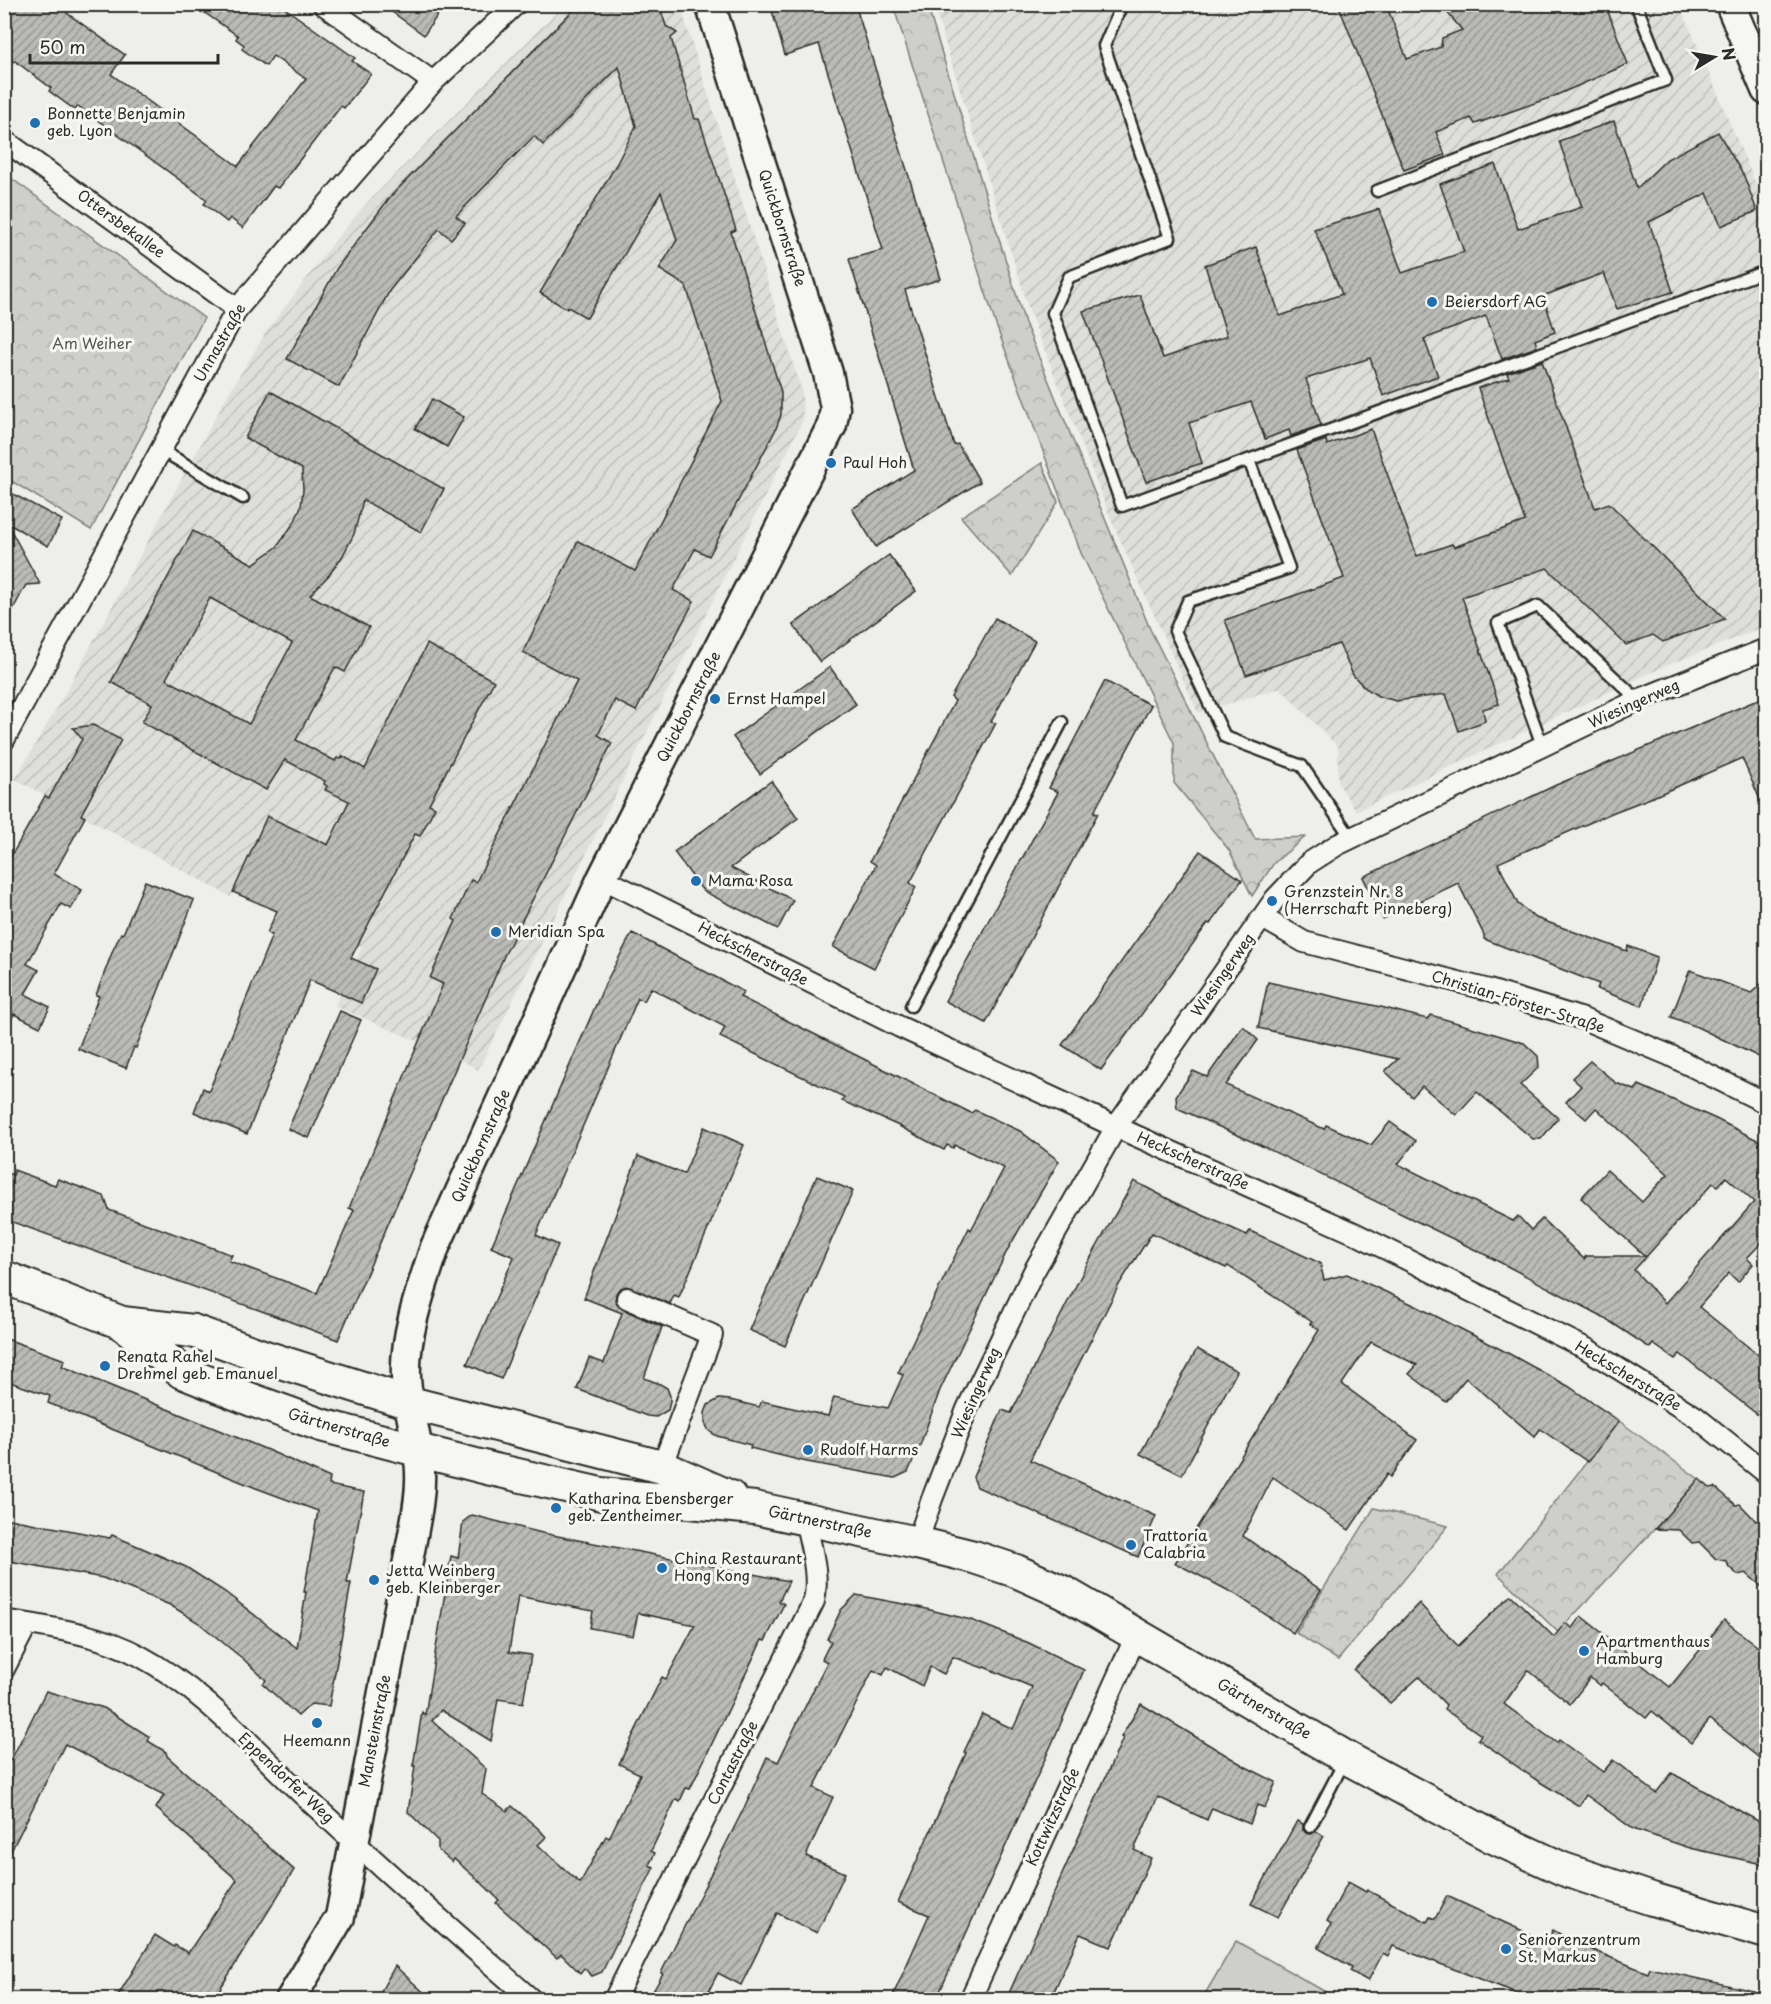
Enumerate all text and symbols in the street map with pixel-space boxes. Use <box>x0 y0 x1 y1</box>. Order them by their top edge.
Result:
scale bar <box>30 27 218 65</box>
north arrow <box>1684 27 1744 87</box>
text: 50 m <box>39 33 86 60</box>
text: N <box>1717 45 1743 62</box>
place label: Bonnette Benjamin geb. Lyon <box>47 101 185 141</box>
marker: Bonnette Benjamin geb. Lyon <box>28 116 42 130</box>
street label: Quickbornstraße <box>754 166 813 289</box>
street label: Ottersbekallee <box>73 183 171 263</box>
place label: Beiersdorf AG <box>1444 289 1547 312</box>
marker: Beiersdorf AG <box>1425 295 1439 309</box>
street label: Unnastraße <box>187 299 251 386</box>
park label: Am Weiher <box>52 331 132 354</box>
place label: Paul Hoh <box>843 450 907 473</box>
marker: Paul Hoh <box>824 456 838 470</box>
street label: Quickbornstraße <box>650 647 726 766</box>
street label: Wiesingerweg <box>1584 672 1683 733</box>
place label: Ernst Hampel <box>727 686 825 709</box>
marker: Ernst Hampel <box>708 692 722 706</box>
place label: Mama Rosa <box>708 868 793 891</box>
marker: Mama Rosa <box>689 874 703 888</box>
place label: Grenzstein Nr. 8 (Herrschaft Pinneberg) <box>1284 879 1452 919</box>
marker: Grenzstein Nr. 8 (Herrschaft Pinneberg) <box>1265 894 1279 908</box>
street label: Heckscherstraße <box>695 915 813 990</box>
place label: Meridian Spa <box>508 919 605 942</box>
marker: Meridian Spa <box>489 925 503 939</box>
street label: Wiesingerweg <box>1184 927 1259 1021</box>
street label: Christian-Förster-Straße <box>1429 963 1608 1038</box>
street label: Quickbornstraße <box>444 1085 515 1206</box>
street label: Heckscherstraße <box>1134 1125 1254 1195</box>
street label: Heckscherstraße <box>1571 1334 1687 1416</box>
street label: Wiesingerweg <box>944 1343 1005 1442</box>
place label: Renata Rahel Drehmel geb. Emanuel <box>117 1344 278 1384</box>
marker: Renata Rahel Drehmel geb. Emanuel <box>98 1359 112 1373</box>
street label: Gärtnerstraße <box>286 1401 393 1452</box>
place label: Rudolf Harms <box>820 1437 918 1460</box>
marker: Rudolf Harms <box>801 1443 815 1457</box>
place label: Katharina Ebensberger geb. Zentheimer <box>568 1486 733 1526</box>
street label: Gärtnerstraße <box>766 1498 874 1543</box>
marker: Katharina Ebensberger geb. Zentheimer <box>549 1501 563 1515</box>
place label: Trattoria Calabria <box>1143 1523 1208 1563</box>
marker: Trattoria Calabria <box>1124 1538 1138 1552</box>
place label: China Restaurant Hong Kong <box>674 1546 802 1586</box>
place label: Jetta Weinberg geb. Kleinberger <box>386 1558 500 1598</box>
marker: China Restaurant Hong Kong <box>655 1561 669 1575</box>
marker: Jetta Weinberg geb. Kleinberger <box>367 1573 381 1587</box>
place label: Apartmenthaus Hamburg <box>1596 1629 1710 1669</box>
marker: Apartmenthaus Hamburg <box>1577 1644 1591 1658</box>
street label: Gärtnerstraße <box>1213 1671 1316 1744</box>
street label: Mansteinstraße <box>351 1672 396 1789</box>
marker: Heemann <box>310 1716 324 1730</box>
street label: Contastraße <box>701 1716 763 1808</box>
street label: Eppendorfer Weg <box>234 1726 340 1828</box>
place label: Heemann <box>283 1728 351 1751</box>
street label: Kottwitzstraße <box>1019 1763 1084 1869</box>
place label: Seniorenzentrum St. Markus <box>1518 1927 1641 1967</box>
marker: Seniorenzentrum St. Markus <box>1499 1942 1513 1956</box>

